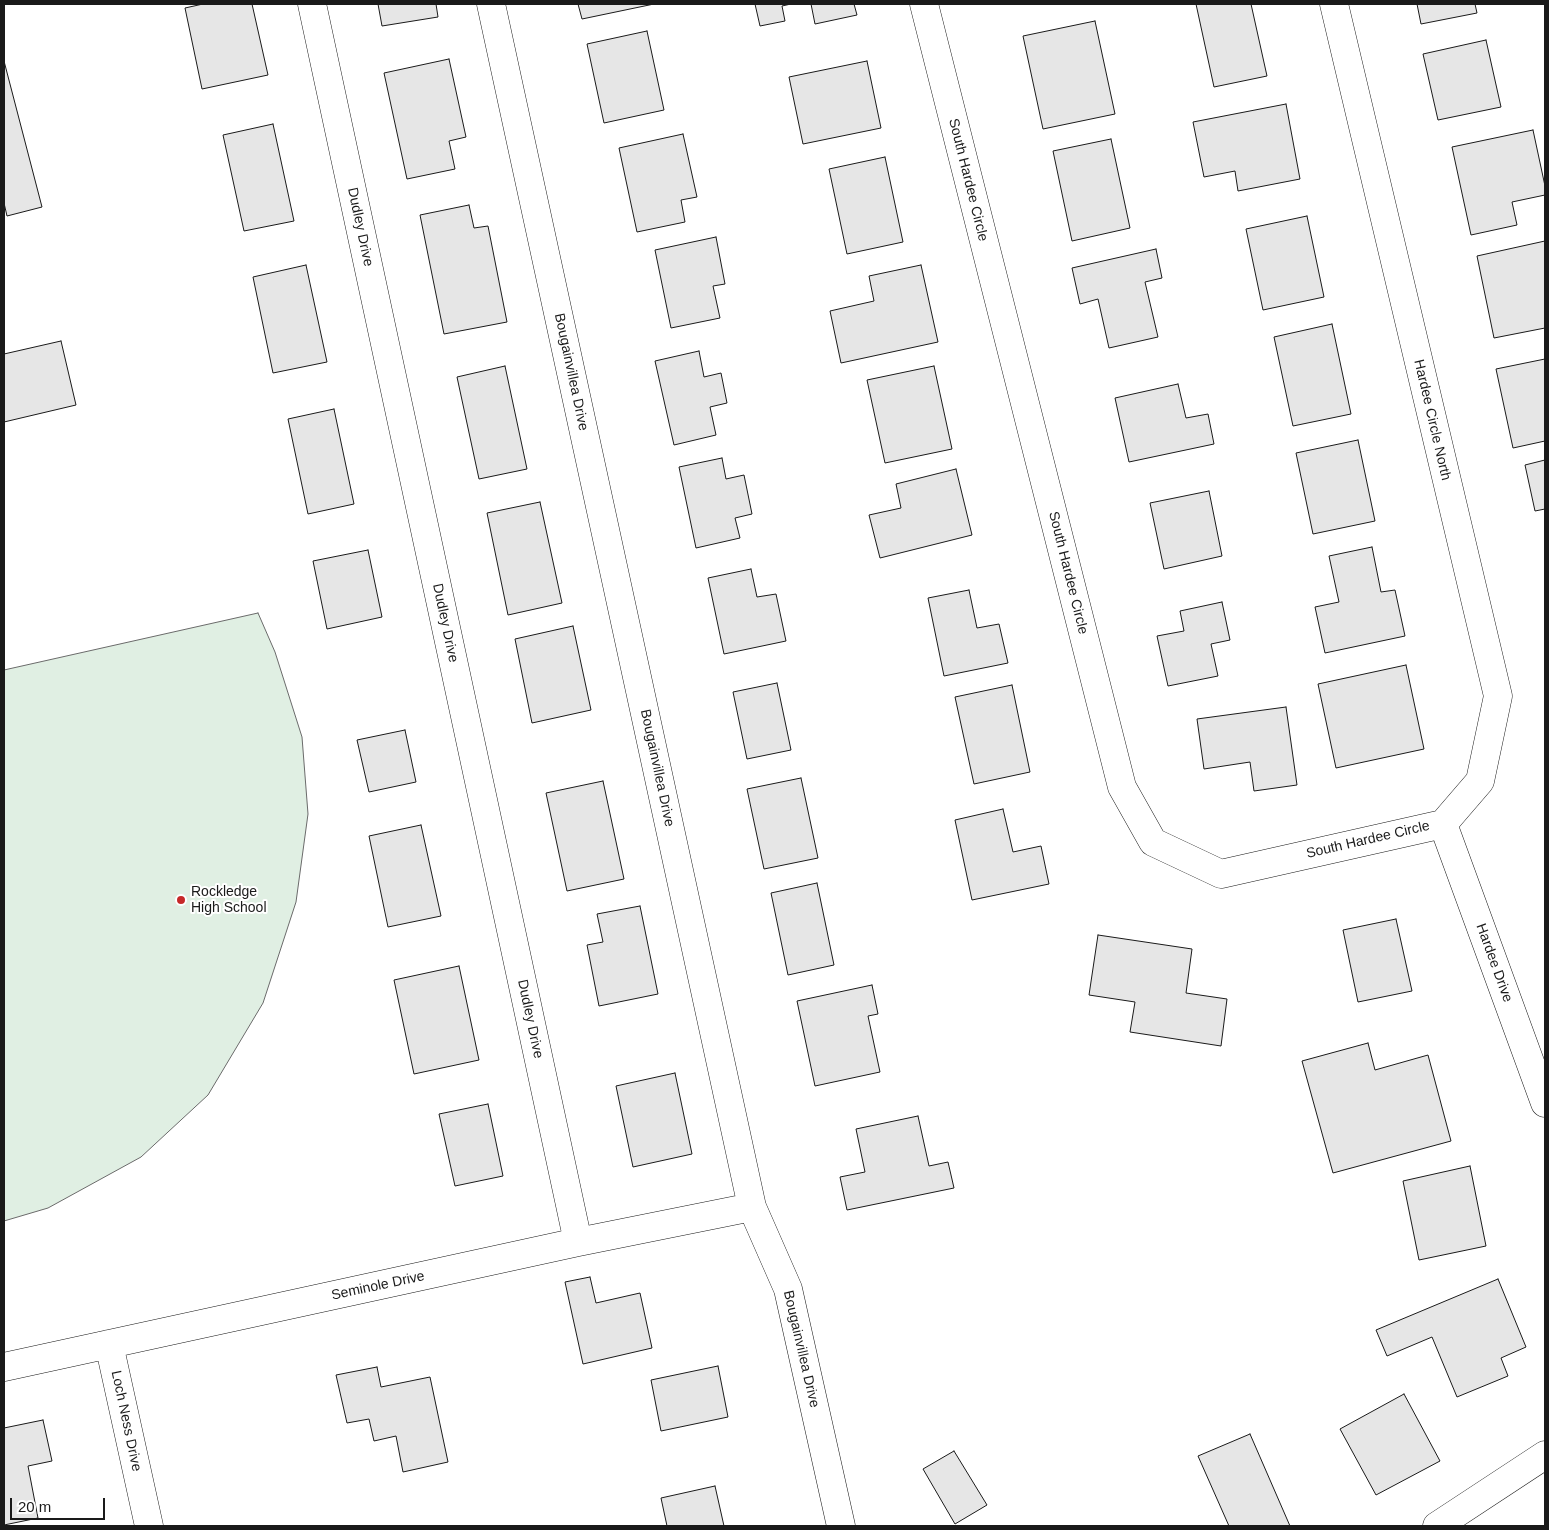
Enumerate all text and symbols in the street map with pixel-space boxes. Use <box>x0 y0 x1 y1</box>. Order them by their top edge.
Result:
street label: South Hardee Circle <box>945 117 991 243</box>
street label: Dudley Drive <box>343 186 377 268</box>
street label: Bougainvillea Drive <box>550 312 592 432</box>
street label: Hardee Circle North <box>1410 358 1454 482</box>
street label: South Hardee Circle <box>1045 510 1091 636</box>
street label: Dudley Drive <box>428 582 462 664</box>
street label: Bougainvillea Drive <box>636 708 678 828</box>
street label: South Hardee Circle <box>1305 818 1431 862</box>
place label: Rockledge High School <box>191 884 266 916</box>
marker: Rockledge High School <box>175 894 187 906</box>
street label: Hardee Drive <box>1472 921 1516 1005</box>
street label: Dudley Drive <box>513 978 547 1060</box>
street label: Seminole Drive <box>330 1268 426 1304</box>
street label: Bougainvillea Drive <box>779 1289 823 1409</box>
street label: Loch Ness Drive <box>107 1369 145 1473</box>
scale bar <box>12 1488 108 1520</box>
text: 20 m <box>18 1498 51 1515</box>

